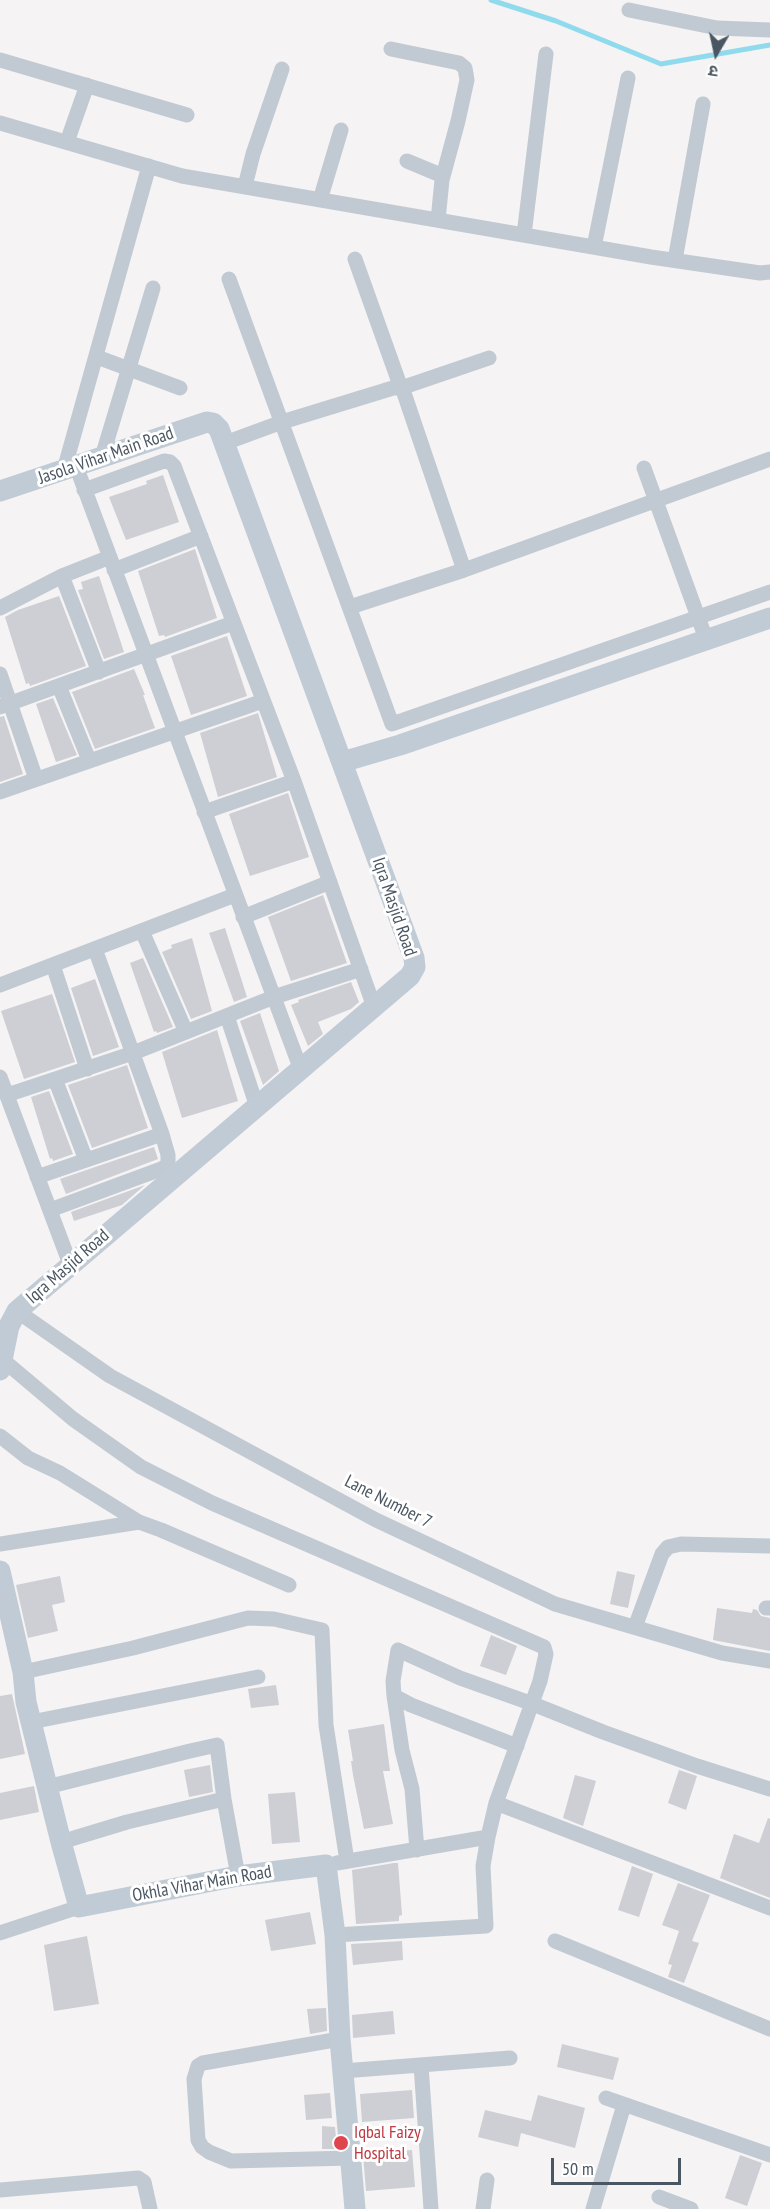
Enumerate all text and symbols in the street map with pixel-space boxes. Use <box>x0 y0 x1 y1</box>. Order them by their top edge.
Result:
north arrow <box>686 24 746 84</box>
text: उ <box>707 61 719 82</box>
street label: Jasola Vihar Main Road <box>35 423 177 489</box>
street label: Iqra Masjid Road <box>367 855 421 959</box>
street label: Iqra Masjid Road <box>22 1225 114 1309</box>
street label: Lane Number 7 <box>341 1471 435 1533</box>
street label: Okhla Vihar Main Road <box>131 1861 273 1907</box>
place label: Iqbal Faizy Hospital <box>354 2122 421 2164</box>
marker: Iqbal Faizy Hospital <box>332 2134 350 2152</box>
scale bar <box>554 2146 684 2184</box>
text: 50 m <box>562 2157 594 2180</box>

